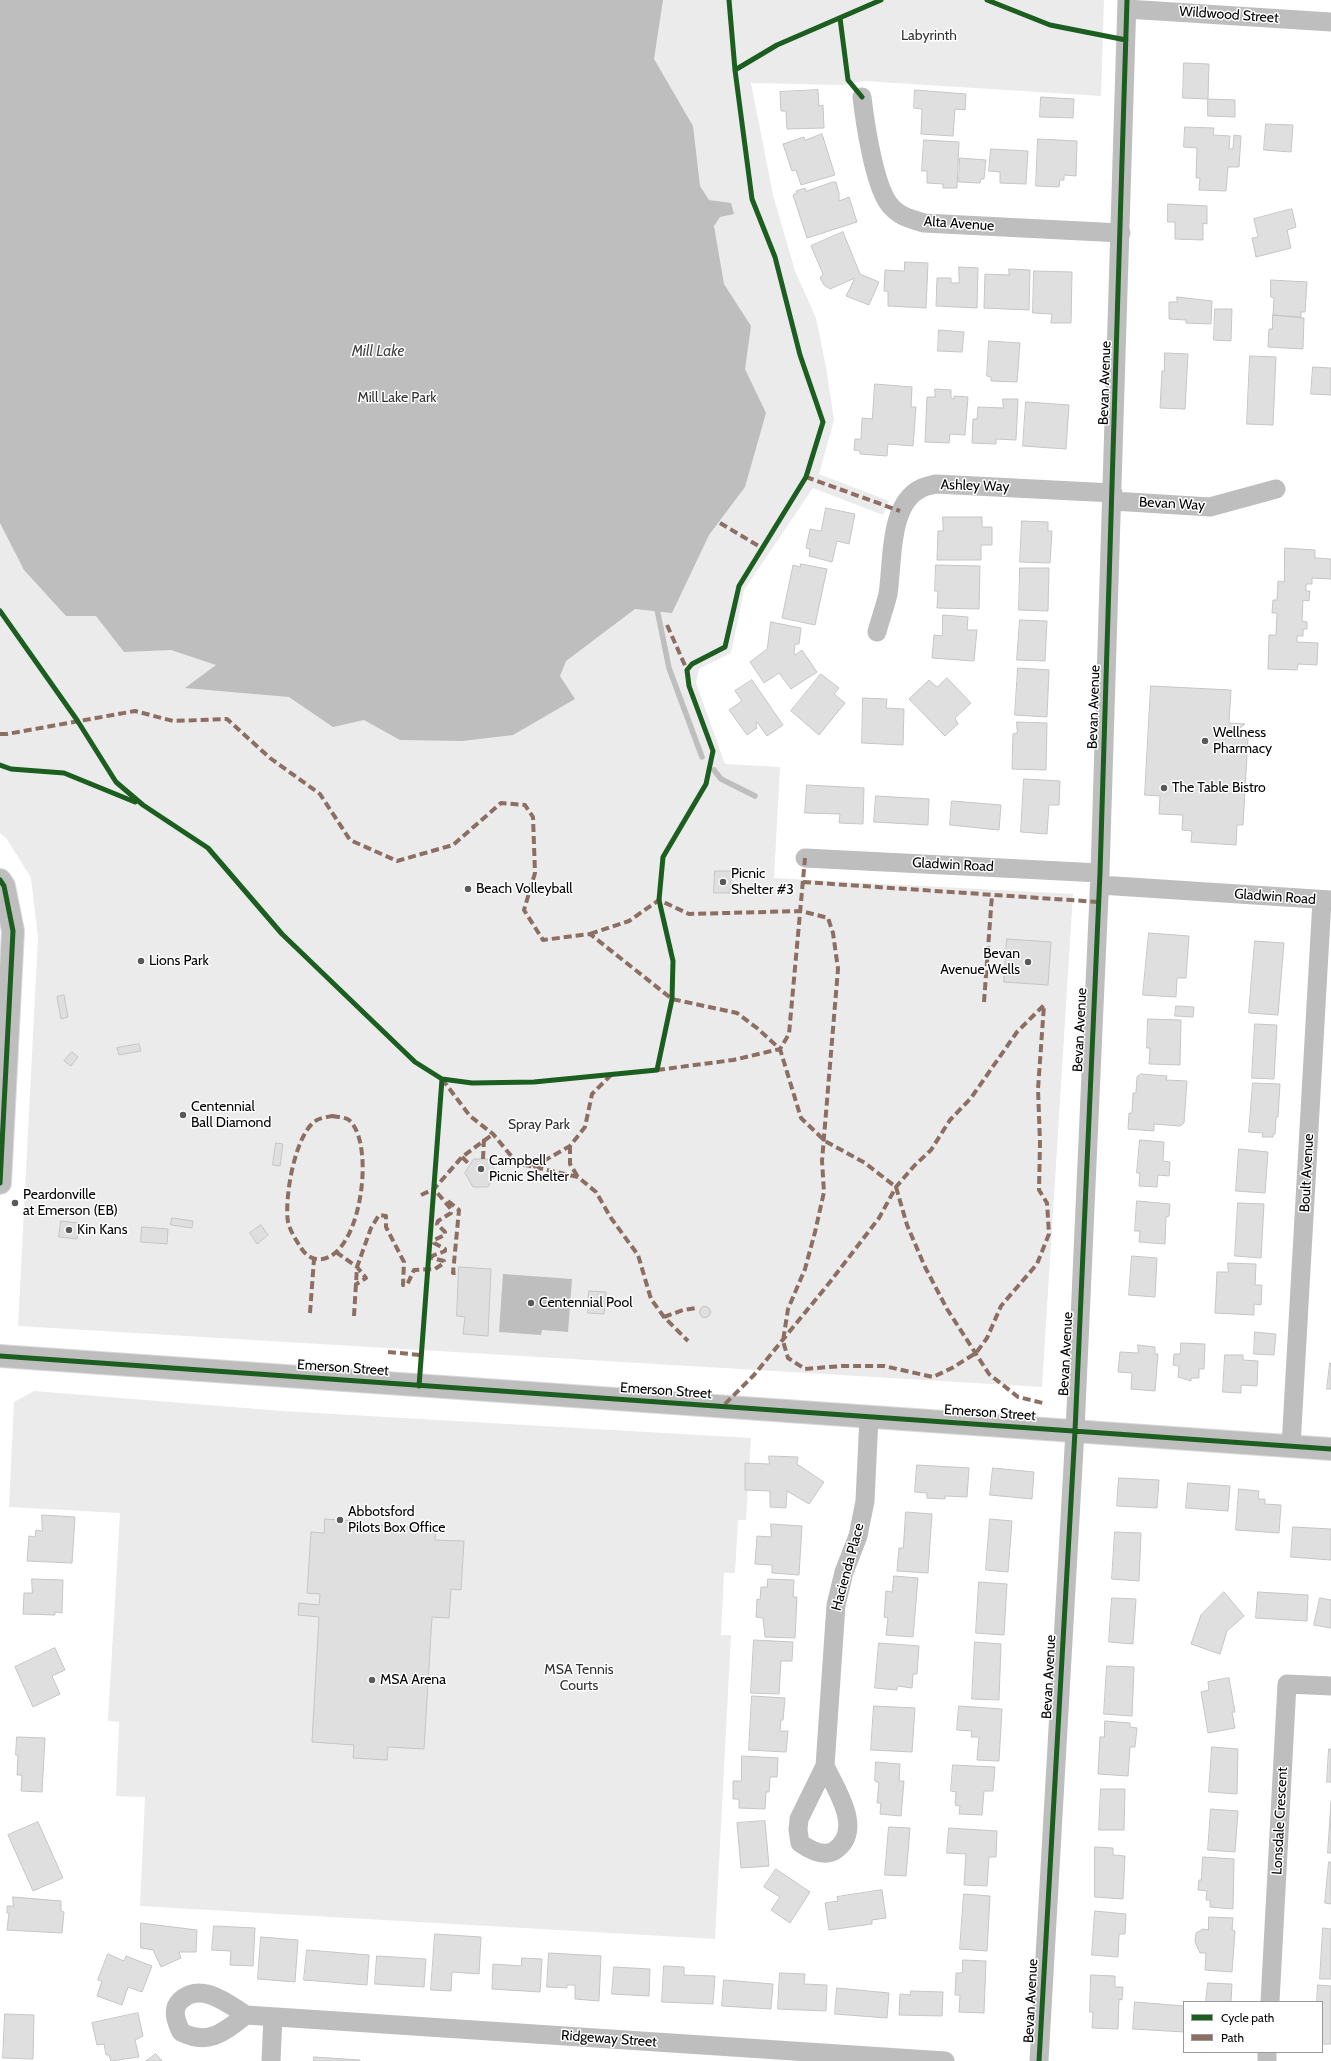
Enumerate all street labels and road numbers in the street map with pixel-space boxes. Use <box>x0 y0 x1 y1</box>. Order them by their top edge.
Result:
street label: Wildwood Street <box>1179 3 1279 27</box>
street label: Alta Avenue <box>923 213 995 235</box>
street label: Bevan Avenue <box>1095 341 1115 425</box>
street label: Ashley Way <box>940 476 1010 496</box>
street label: Bevan Way <box>1139 494 1205 514</box>
street label: Bevan Avenue <box>1084 665 1104 749</box>
street label: Gladwin Road <box>912 854 994 876</box>
street label: Gladwin Road <box>1234 886 1316 908</box>
street label: Bevan Avenue <box>1069 987 1091 1073</box>
street label: Boult Avenue <box>1297 1133 1317 1213</box>
street label: Bevan Avenue <box>1055 1311 1077 1397</box>
street label: Emerson Street <box>297 1356 389 1380</box>
street label: Emerson Street <box>620 1379 712 1403</box>
street label: Emerson Street <box>944 1401 1036 1425</box>
street label: Hacienda Place <box>828 1521 868 1613</box>
street label: Bevan Avenue <box>1038 1634 1060 1720</box>
street label: Lonsdale Crescent <box>1269 1767 1291 1875</box>
street label: Bevan Avenue <box>1020 1958 1042 2044</box>
street label: Ridgeway Street <box>561 2027 657 2051</box>

